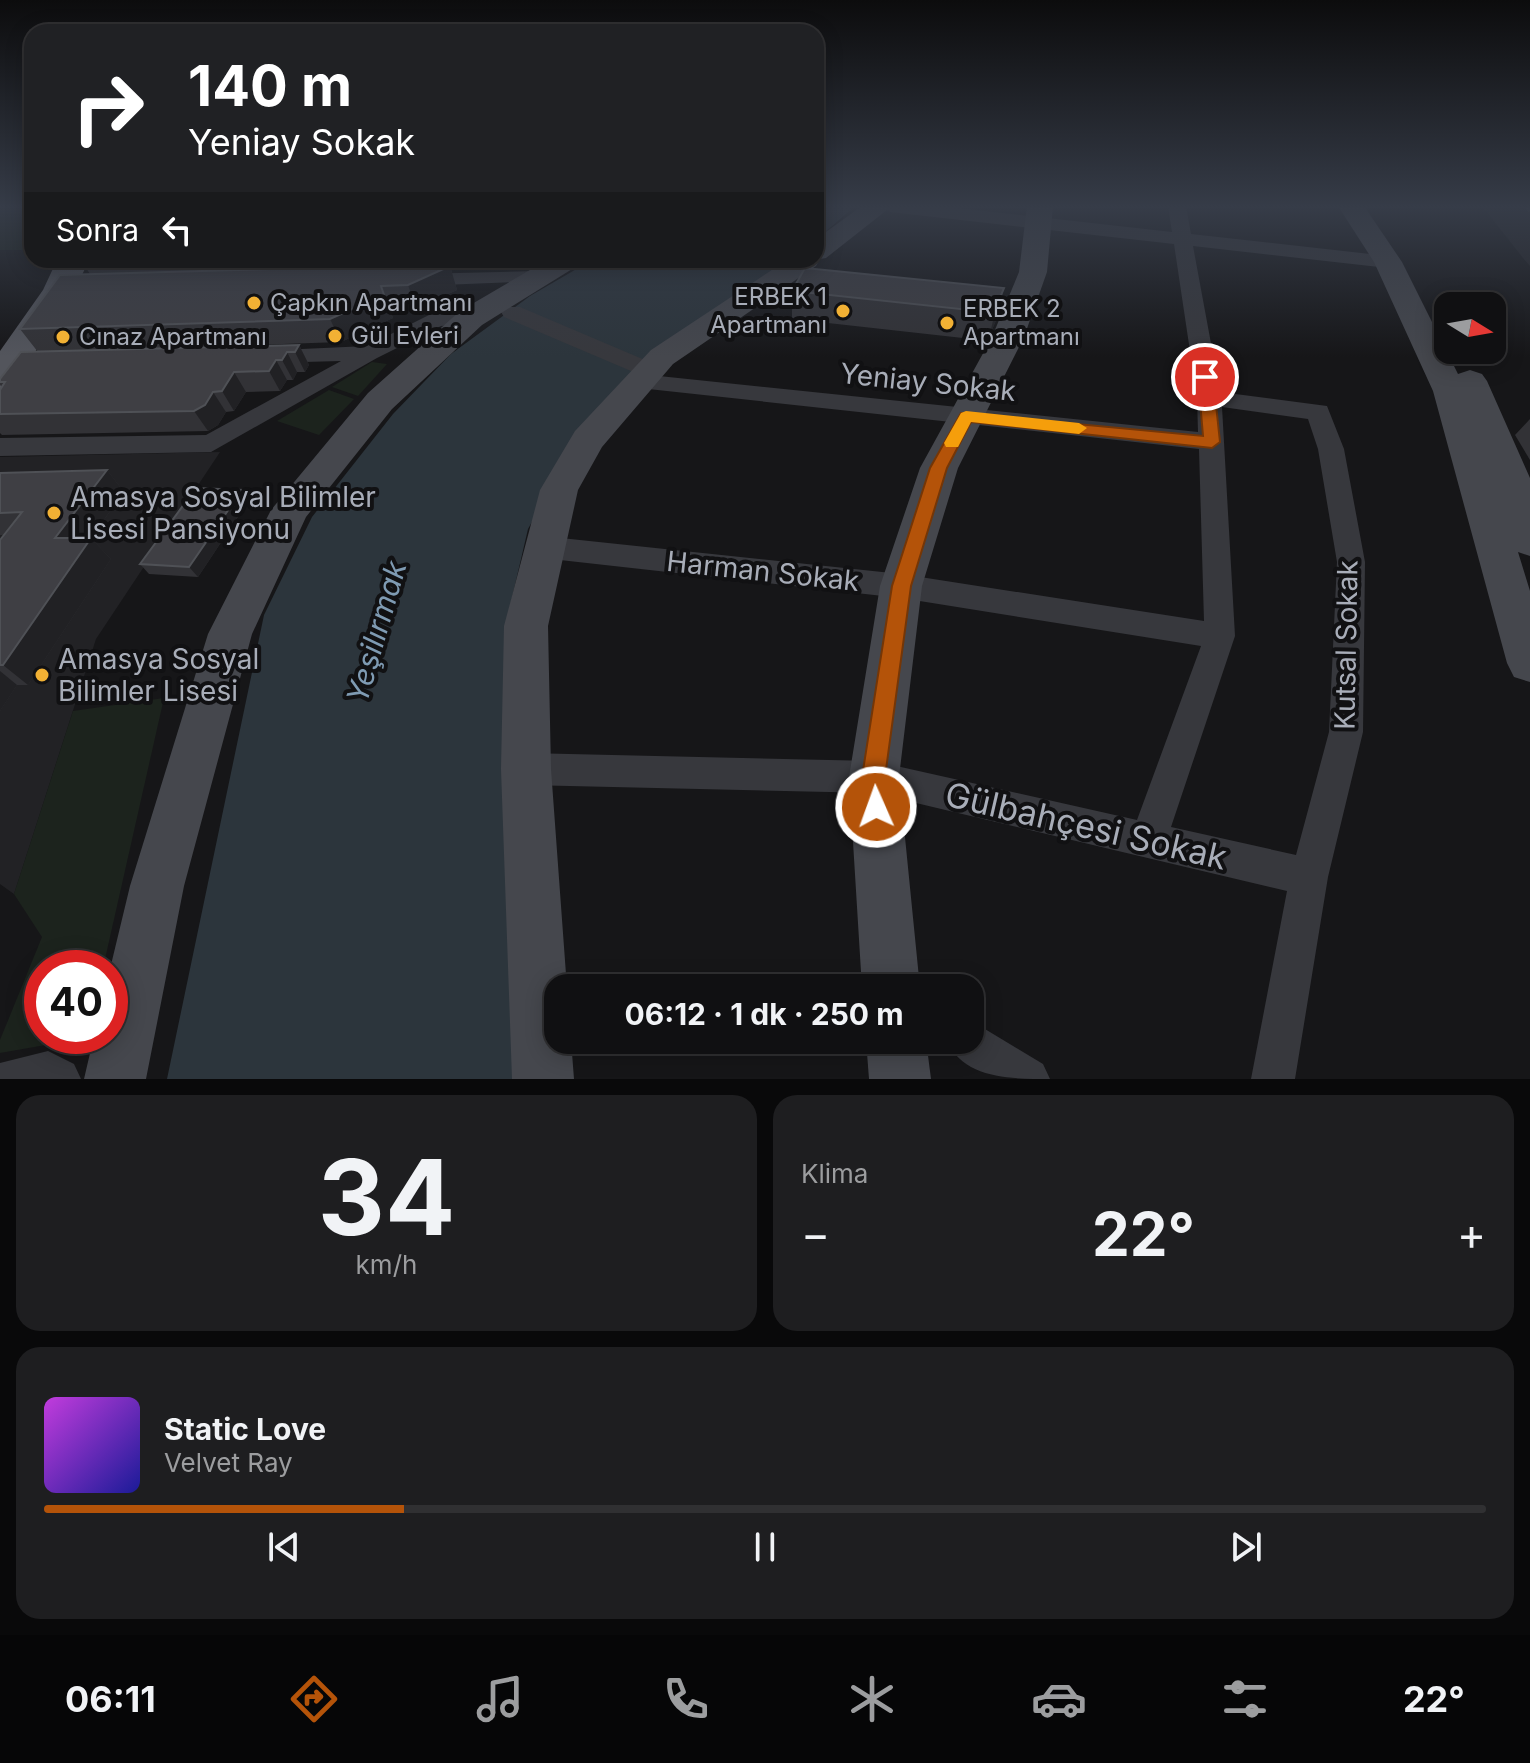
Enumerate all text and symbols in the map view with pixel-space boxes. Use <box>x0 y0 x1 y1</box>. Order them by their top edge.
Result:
text: 140 m <box>188 52 352 120</box>
icon: right <box>56 56 160 160</box>
text: Yeniay Sokak <box>188 120 415 164</box>
icon: left <box>155 208 199 252</box>
text: Sonra <box>56 212 139 248</box>
place label: ERBEK 1 Apartmanı <box>710 282 827 339</box>
place label: Çapkın Apartmanı <box>270 288 472 317</box>
north arrow <box>1434 292 1506 364</box>
map controls <box>1434 292 1506 364</box>
marker: Çapkın Apartmanı <box>245 294 263 312</box>
place label: ERBEK 2 Apartmanı <box>963 294 1080 351</box>
marker: ERBEK 1 Apartmanı <box>834 302 852 320</box>
marker: ERBEK 2 Apartmanı <box>938 314 956 332</box>
place label: Gül Evleri <box>351 321 459 350</box>
place label: Cınaz Apartmanı <box>79 322 267 351</box>
marker: Gül Evleri <box>326 327 344 345</box>
marker: Cınaz Apartmanı <box>54 328 72 346</box>
pin <box>1171 343 1239 411</box>
icon: arrive <box>1183 355 1227 399</box>
street label: Yeniay Sokak <box>838 356 1018 408</box>
place label: Amasya Sosyal Bilimler Lisesi Pansiyonu <box>70 480 376 546</box>
marker: Amasya Sosyal Bilimler Lisesi Pansiyonu <box>45 504 63 522</box>
street label: Harman Sokak <box>665 544 861 598</box>
water label: Yeşilırmak <box>339 556 414 707</box>
street label: Kutsal Sokak <box>1328 560 1364 730</box>
place label: Amasya Sosyal Bilimler Lisesi <box>58 642 259 708</box>
marker: Amasya Sosyal Bilimler Lisesi <box>33 666 51 684</box>
position arrow <box>834 765 918 849</box>
street label: Gülbahçesi Sokak <box>941 773 1231 878</box>
speed limit sign: 40 <box>24 950 128 1054</box>
text: 06:12 · 1 dk · 250 m <box>624 996 904 1032</box>
text: 34 <box>318 1134 455 1260</box>
text: Klima <box>801 1158 868 1189</box>
text: 22° <box>1092 1198 1195 1270</box>
text: − <box>801 1207 830 1261</box>
text: + <box>1457 1207 1486 1261</box>
text: km/h <box>356 1249 417 1280</box>
text: Static Love <box>164 1411 326 1447</box>
text: Velvet Ray <box>164 1447 293 1478</box>
icon: previous <box>262 1525 306 1569</box>
icon: pause <box>743 1525 787 1569</box>
icon: next <box>1224 1525 1268 1569</box>
icon: directions <box>286 1671 342 1727</box>
icon: music <box>472 1671 528 1727</box>
icon: phone <box>658 1671 714 1727</box>
icon: climate <box>844 1671 900 1727</box>
icon: car <box>1031 1671 1087 1727</box>
icon: filters <box>1217 1671 1273 1727</box>
text: 06:11 <box>65 1677 156 1721</box>
text: 22° <box>1403 1677 1465 1721</box>

